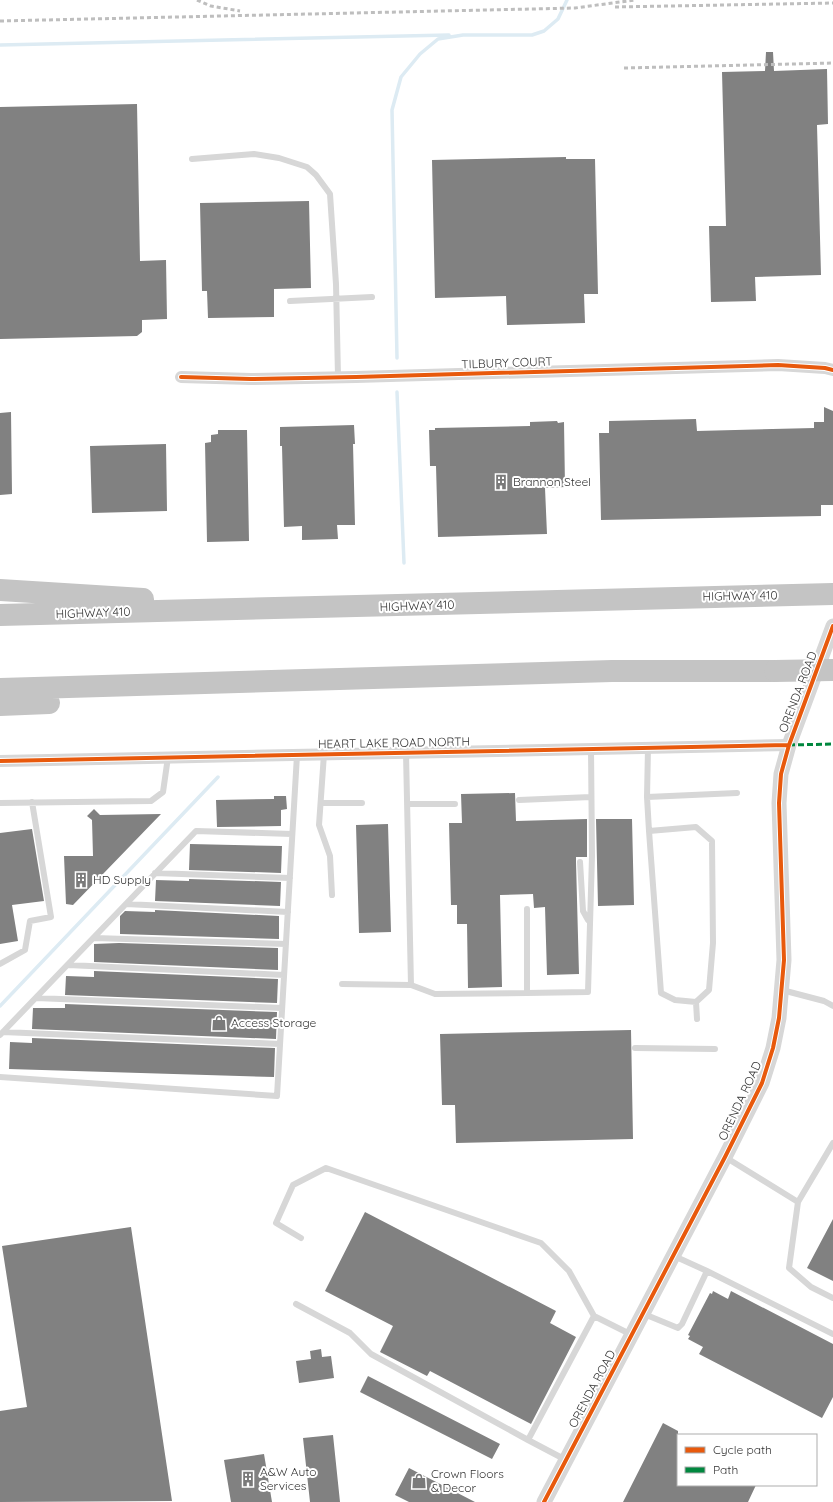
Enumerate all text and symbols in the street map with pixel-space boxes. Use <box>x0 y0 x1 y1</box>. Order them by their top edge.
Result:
street label: TILBURY COURT <box>461 353 553 372</box>
building icon: Brannon Steel <box>492 473 510 491</box>
place label: Brannon Steel <box>513 474 591 489</box>
street label: HIGHWAY 410 <box>702 587 778 604</box>
street label: HIGHWAY 410 <box>379 597 455 614</box>
street label: HIGHWAY 410 <box>55 604 131 621</box>
street label: ORENDA ROAD <box>775 649 820 735</box>
street label: HEART LAKE ROAD NORTH <box>318 734 470 751</box>
building icon: HD Supply <box>72 871 90 889</box>
place label: HD Supply <box>93 872 151 887</box>
shop icon: Access Storage <box>210 1014 228 1032</box>
place label: Access Storage <box>231 1015 317 1030</box>
street label: ORENDA ROAD <box>715 1058 765 1143</box>
street label: ORENDA ROAD <box>565 1347 619 1430</box>
legend <box>677 1434 817 1486</box>
text: Cycle path <box>713 1442 772 1457</box>
text: Path <box>713 1462 738 1477</box>
place label: A&W Auto Services <box>260 1464 317 1493</box>
place label: Crown Floors & Decor <box>431 1466 504 1495</box>
building icon: A&W Auto Services <box>239 1470 257 1488</box>
shop icon: Crown Floors & Decor <box>410 1472 428 1490</box>

